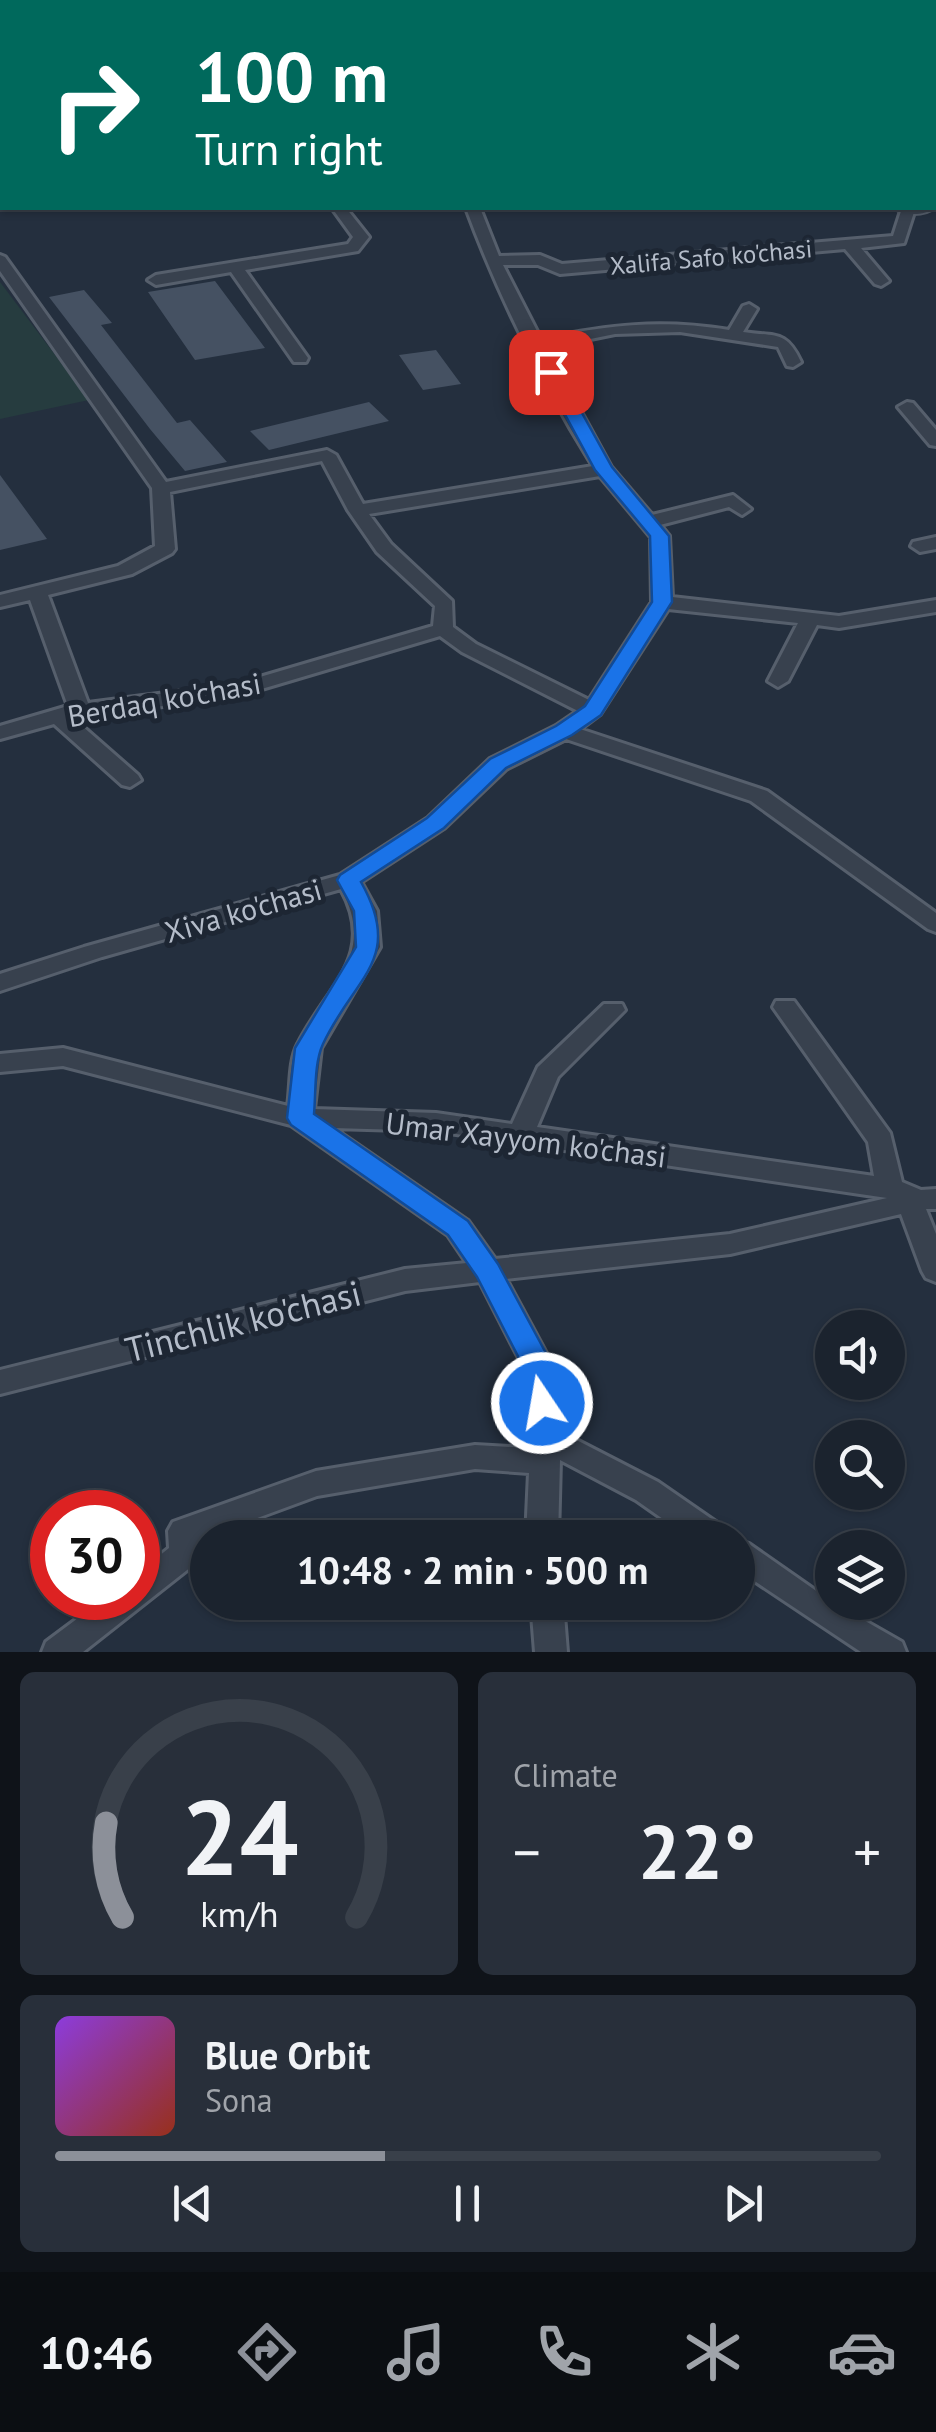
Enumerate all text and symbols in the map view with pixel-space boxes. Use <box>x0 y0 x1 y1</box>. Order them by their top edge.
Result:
text: 100 m <box>195 31 388 121</box>
icon: right <box>30 40 160 170</box>
text: Turn right <box>195 119 383 177</box>
street label: Xalifa Safo ko'chasi <box>609 232 813 282</box>
pin <box>509 330 594 415</box>
icon: arrive <box>524 345 579 400</box>
street label: Berdaq ko'chasi <box>64 663 264 735</box>
street label: Xiva ko'chasi <box>160 869 326 951</box>
street label: Umar Xayyom ko'chasi <box>383 1102 669 1176</box>
street label: Tinchlik ko'chasi <box>120 1269 366 1373</box>
map controls <box>815 1310 905 1620</box>
button: sound <box>815 1310 905 1400</box>
position arrow <box>490 1351 594 1455</box>
button: search <box>815 1420 905 1510</box>
speed limit sign: 30 <box>30 1490 160 1620</box>
button: layers <box>815 1530 905 1620</box>
text: 10:48 · 2 min · 500 m <box>297 1545 648 1594</box>
text: Climate <box>513 1754 618 1796</box>
text: 24 <box>180 1769 298 1904</box>
text: 22° <box>638 1803 756 1900</box>
text: − <box>513 1816 541 1887</box>
text: + <box>853 1816 881 1887</box>
text: km/h <box>200 1891 278 1937</box>
text: Blue Orbit <box>205 2030 370 2079</box>
text: Sona <box>205 2079 273 2121</box>
icon: previous <box>165 2176 220 2231</box>
icon: pause <box>440 2176 495 2231</box>
icon: next <box>716 2176 771 2231</box>
icon: directions <box>232 2317 302 2387</box>
icon: music <box>381 2317 451 2387</box>
icon: phone <box>529 2317 599 2387</box>
icon: climate <box>678 2317 748 2387</box>
icon: car <box>827 2317 897 2387</box>
text: 10:46 <box>39 2323 153 2381</box>

